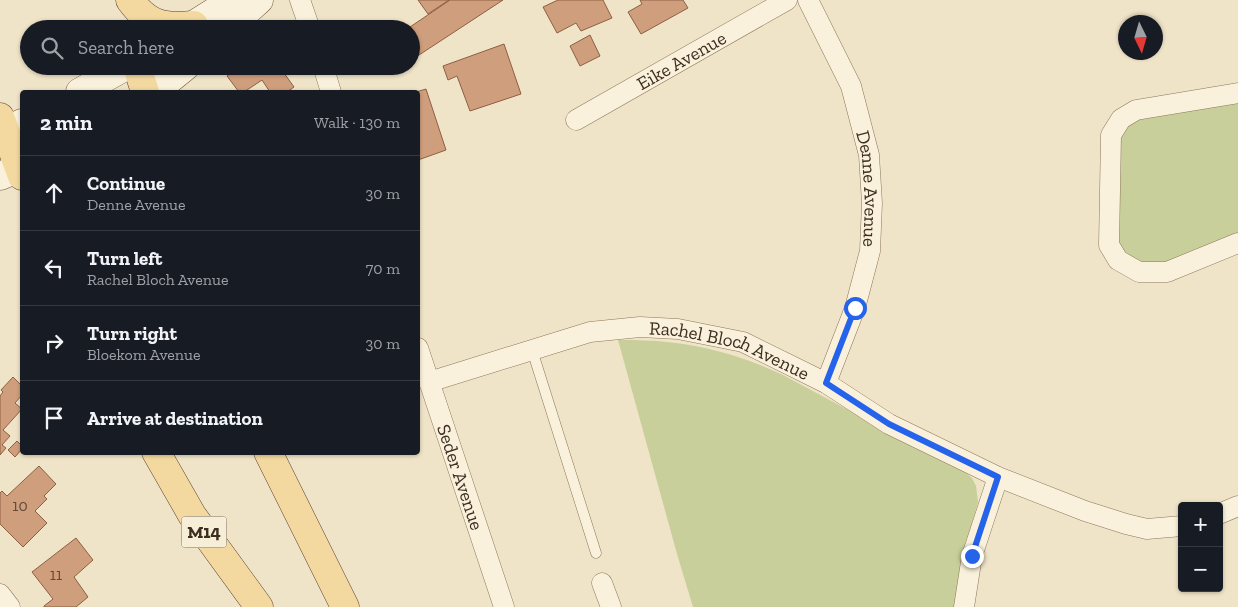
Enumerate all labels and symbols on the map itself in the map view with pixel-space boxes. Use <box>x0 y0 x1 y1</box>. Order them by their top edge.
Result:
north arrow <box>1118 15 1163 60</box>
street label: Eike Avenue <box>632 26 730 95</box>
street label: Denne Avenue <box>852 128 884 247</box>
route start <box>844 297 867 320</box>
street label: Rachel Bloch Avenue <box>649 316 813 385</box>
street label: Seder Avenue <box>433 421 489 533</box>
house number: 10 <box>12 496 28 515</box>
road number: M14 <box>182 516 226 548</box>
route end <box>961 545 984 568</box>
house number: 11 <box>50 565 62 584</box>

